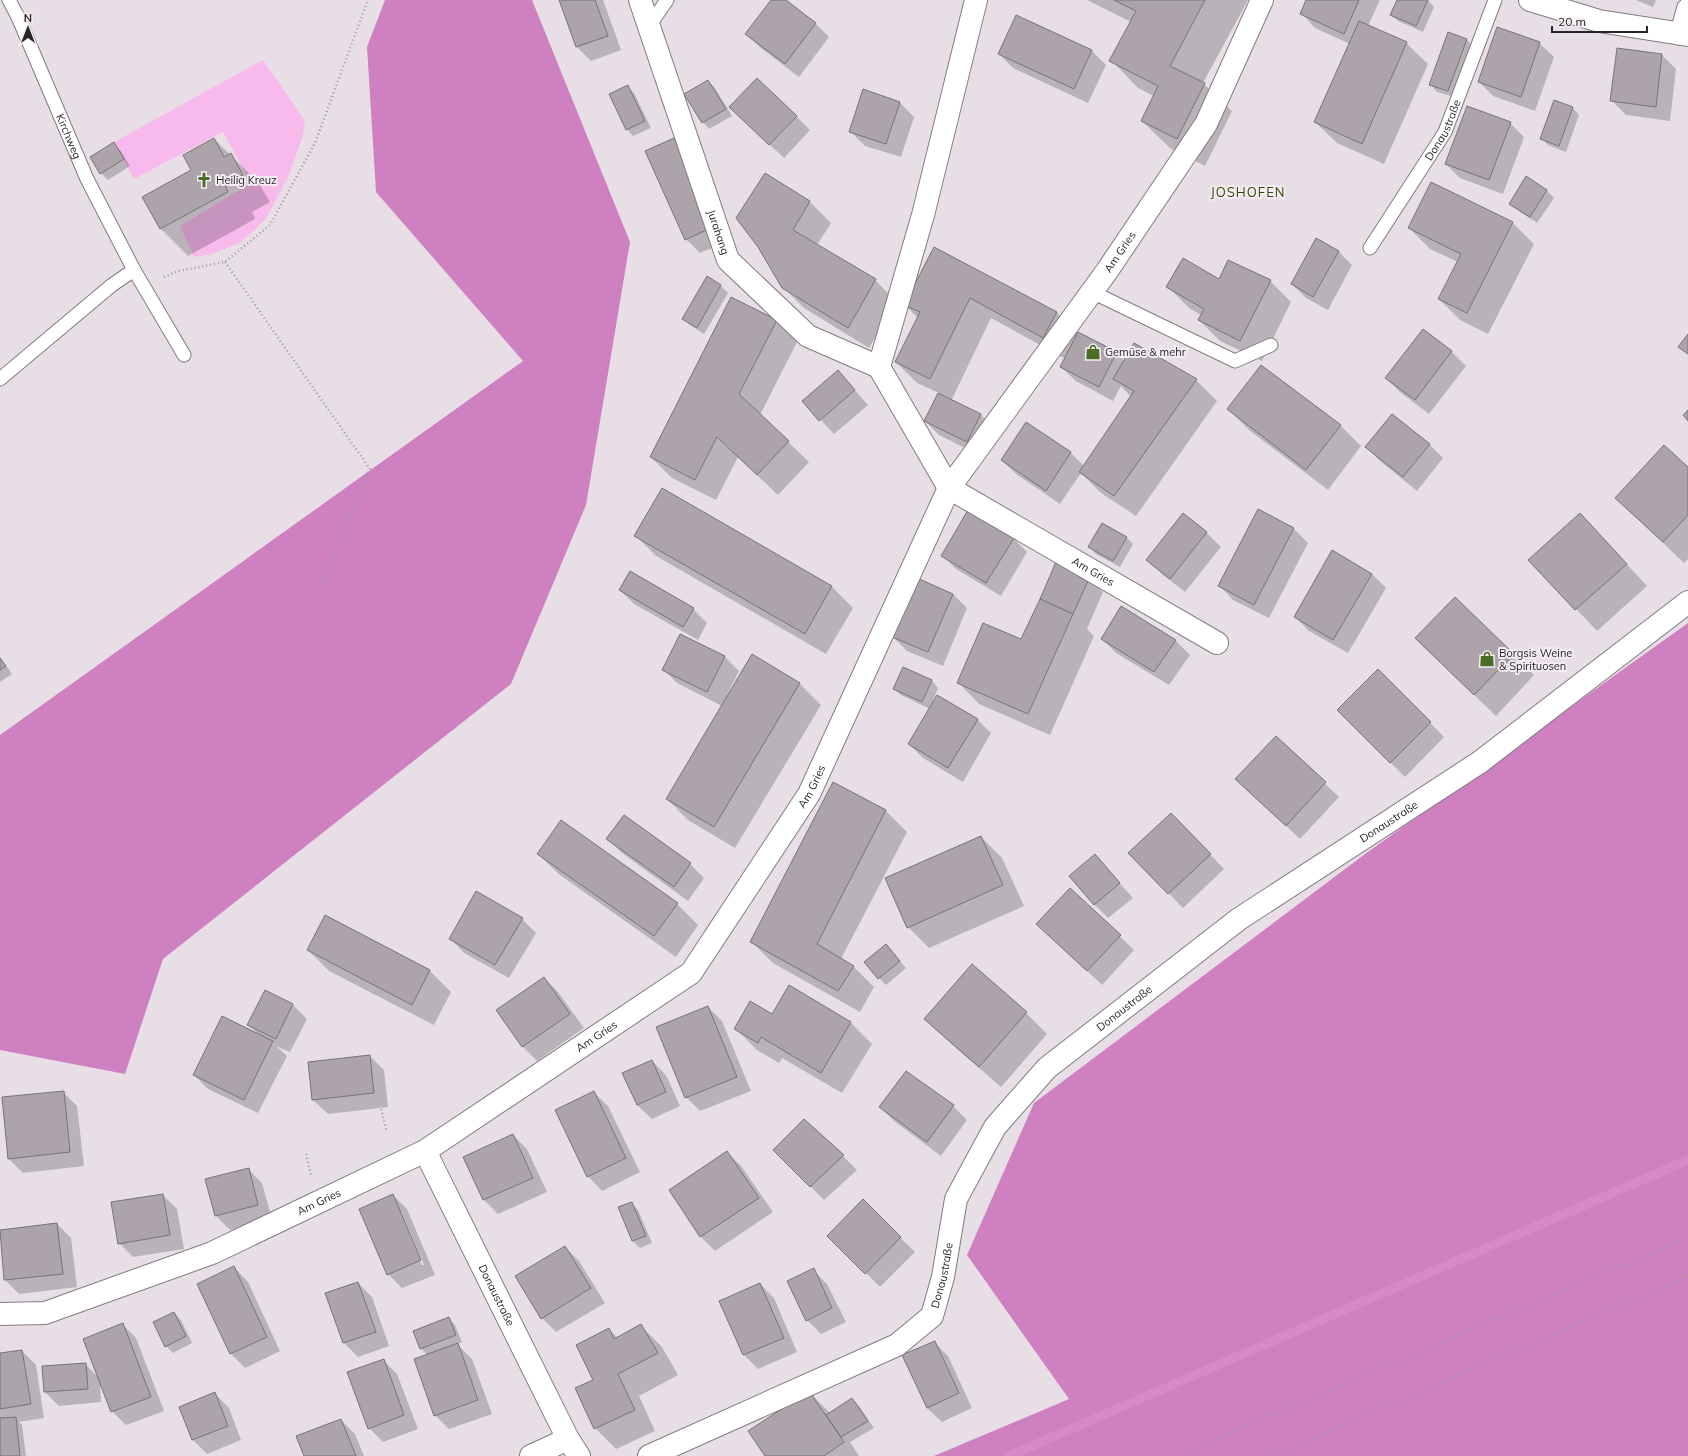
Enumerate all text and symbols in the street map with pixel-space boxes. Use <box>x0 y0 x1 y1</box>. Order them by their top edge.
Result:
north arrow <box>8 8 48 48</box>
scale bar <box>1552 8 1647 34</box>
text: N <box>24 11 32 25</box>
text: 20 m <box>1558 14 1586 29</box>
street label: Donaustraße <box>1421 97 1464 163</box>
street label: Kirchweg <box>53 112 85 161</box>
church icon: Heilig Kreuz <box>195 171 213 189</box>
place label: Heilig Kreuz <box>216 173 277 187</box>
district label: JOSHOFEN <box>1210 184 1286 200</box>
street label: Jurahang <box>704 208 733 256</box>
street label: Am Gries <box>1101 229 1139 275</box>
shop icon: Gemüse & mehr <box>1084 343 1102 361</box>
place label: Gemüse & mehr <box>1105 345 1186 359</box>
street label: Am Gries <box>1069 554 1117 589</box>
place label: Borgsis Weine & Spirituosen <box>1499 646 1572 673</box>
shop icon: Borgsis Weine & Spirituosen <box>1478 650 1496 668</box>
street label: Am Gries <box>795 763 828 811</box>
street label: Donaustraße <box>1357 797 1420 846</box>
street label: Donaustraße <box>1094 982 1155 1034</box>
street label: Am Gries <box>573 1017 620 1055</box>
street label: Am Gries <box>295 1185 343 1218</box>
street label: Donaustraße <box>928 1242 956 1310</box>
street label: Donaustraße <box>475 1262 518 1328</box>

